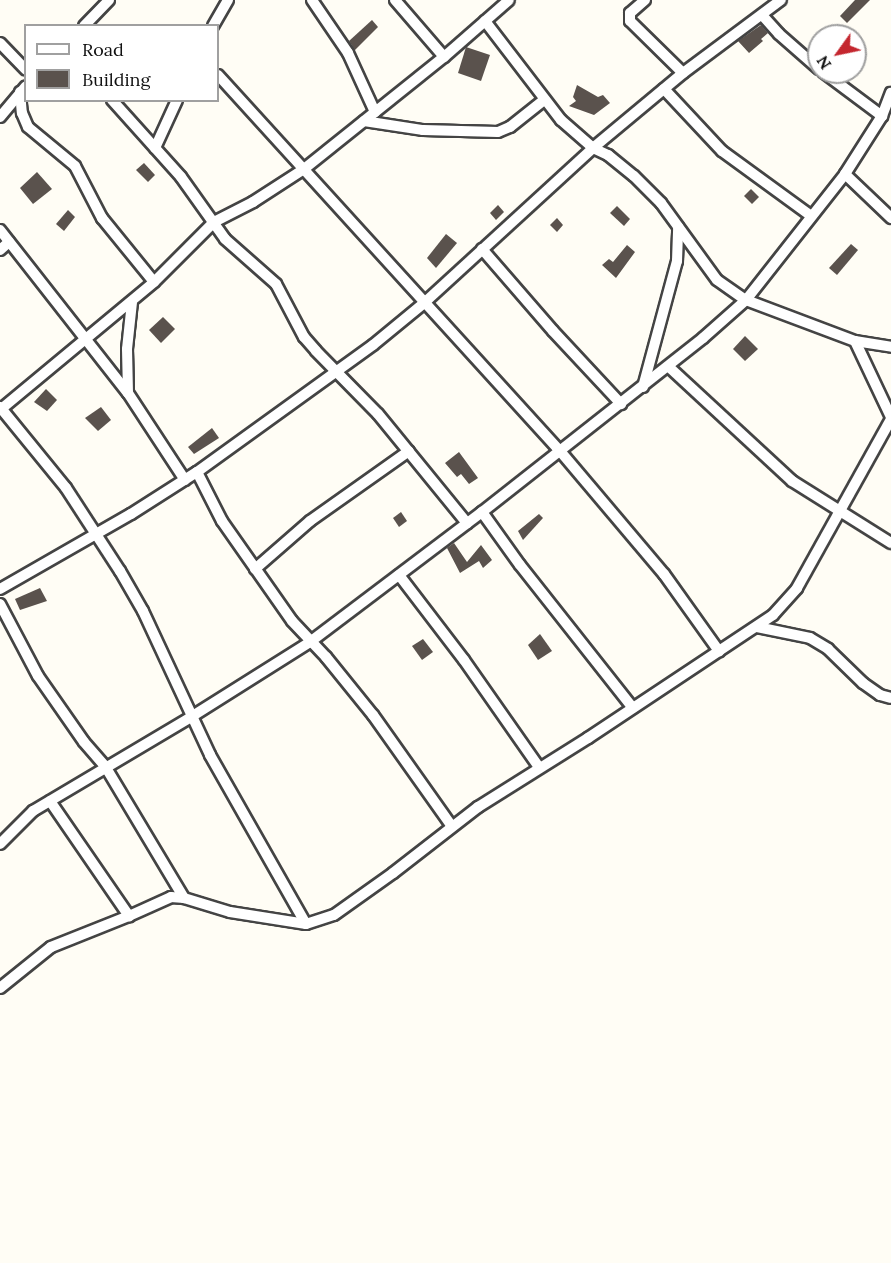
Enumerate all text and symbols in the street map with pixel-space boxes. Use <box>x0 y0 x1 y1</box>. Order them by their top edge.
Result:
legend <box>24 24 219 102</box>
north arrow <box>807 24 867 84</box>
text: Road <box>82 38 124 61</box>
text: N <box>812 52 835 73</box>
text: Building <box>82 68 150 91</box>

